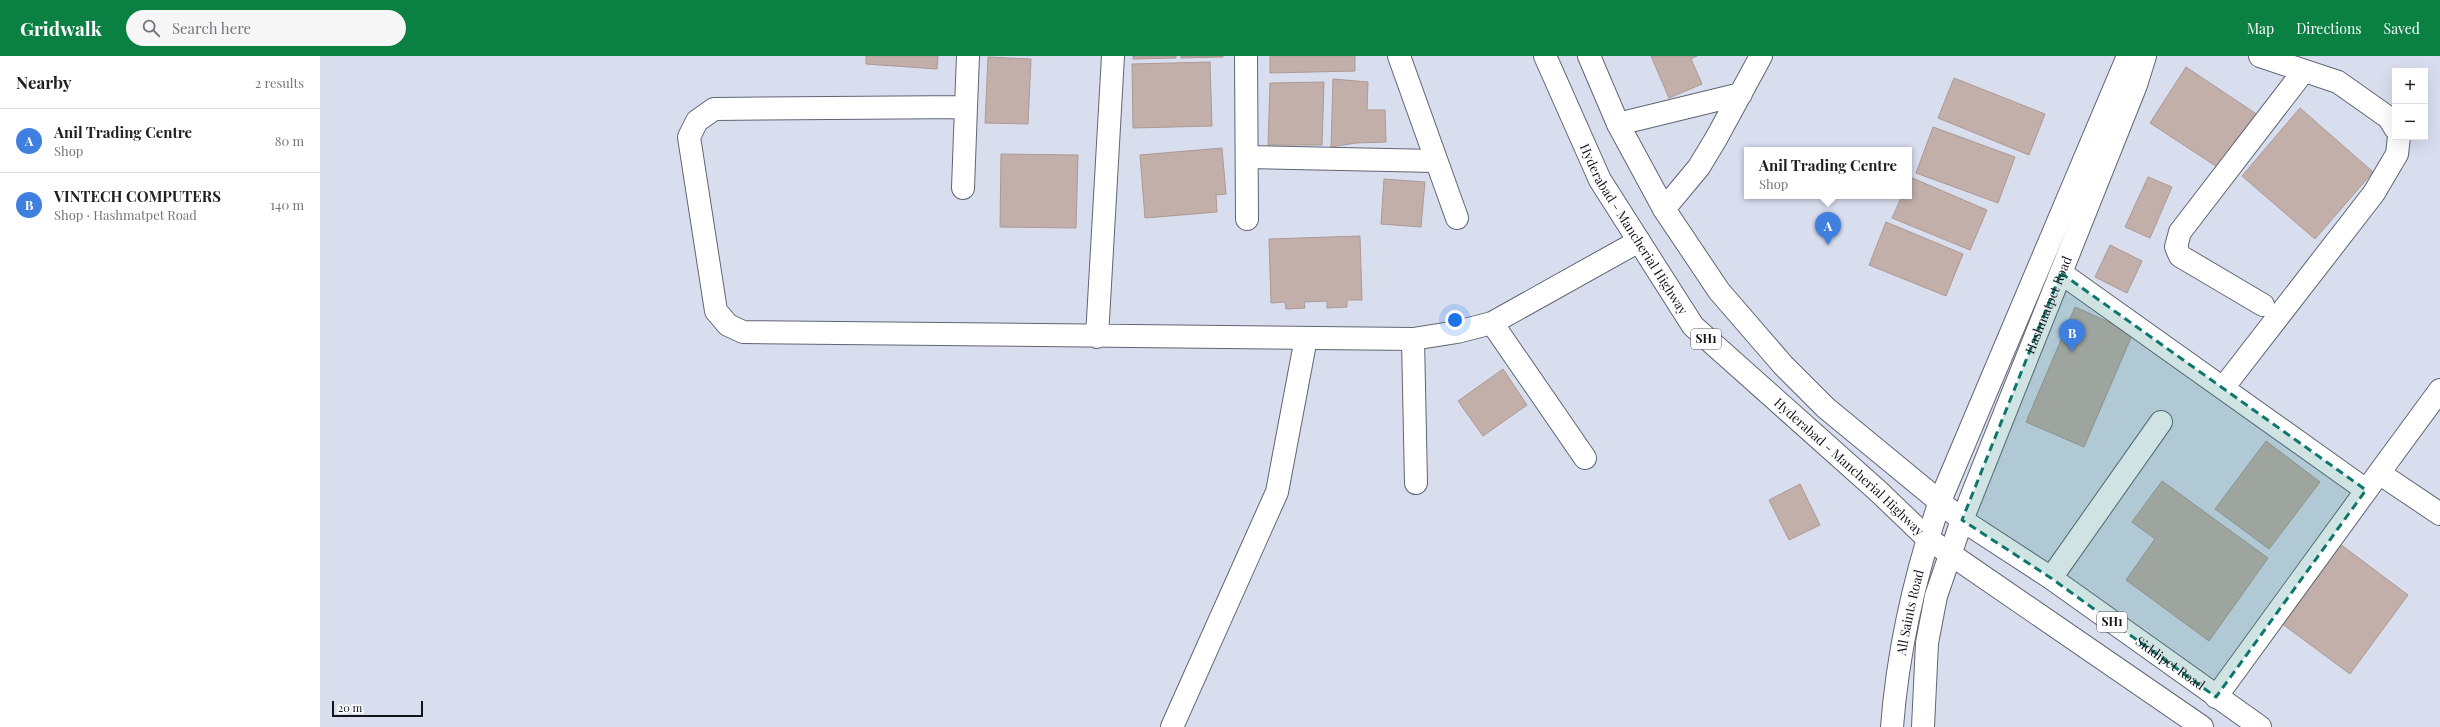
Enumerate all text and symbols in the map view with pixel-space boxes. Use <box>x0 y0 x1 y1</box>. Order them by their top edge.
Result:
search box <box>126 10 406 46</box>
text: Gridwalk <box>20 15 102 41</box>
icon: search <box>140 17 162 39</box>
text: Search here <box>172 18 251 38</box>
text: Map <box>2247 19 2274 38</box>
text: Directions <box>2296 19 2362 38</box>
text: Saved <box>2384 19 2420 38</box>
map controls <box>2392 68 2428 140</box>
button: + <box>2392 68 2428 104</box>
text: Nearby <box>16 71 71 93</box>
text: 2 results <box>255 74 304 91</box>
button: − <box>2392 104 2428 140</box>
text: Anil Trading Centre <box>54 122 192 142</box>
text: A <box>25 132 33 149</box>
text: 80 m <box>275 132 304 149</box>
street label: Hyderabad - Mancherial Highway <box>1577 141 1693 318</box>
text: Shop <box>54 142 83 159</box>
popup <box>1744 147 1912 199</box>
text: Anil Trading Centre <box>1759 155 1897 175</box>
text: Shop <box>1759 175 1788 192</box>
text: VINTECH COMPUTERS <box>54 186 221 206</box>
text: B <box>25 196 33 213</box>
text: 140 m <box>270 196 304 213</box>
text: Shop · Hashmatpet Road <box>54 206 197 223</box>
pin: A <box>1815 212 1841 245</box>
street label: Hashmatpet Road <box>2020 253 2075 356</box>
your location <box>1445 310 1465 330</box>
pin: B <box>2059 319 2085 352</box>
road number: SH1 <box>1691 329 1721 349</box>
street label: Hyderabad - Mancherial Highway <box>1771 394 1928 539</box>
street label: All Saints Road <box>1892 567 1927 657</box>
road number: SH1 <box>2097 612 2127 632</box>
street label: Siddipet Road <box>2133 632 2209 693</box>
scale bar <box>332 699 423 718</box>
text: 20 m <box>338 700 362 715</box>

